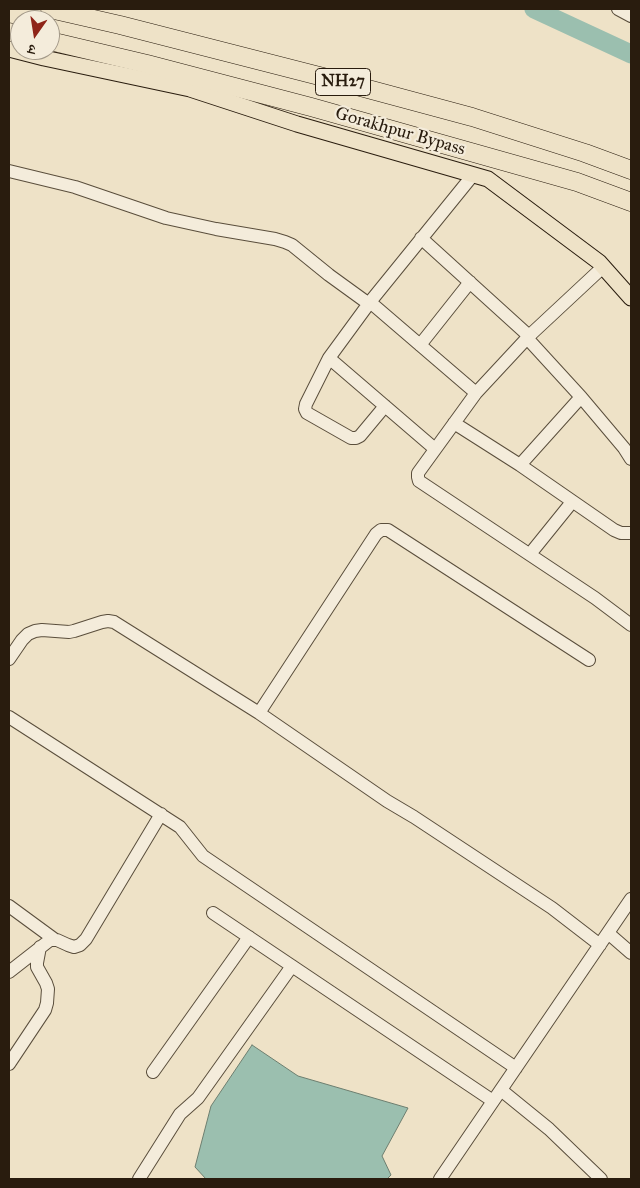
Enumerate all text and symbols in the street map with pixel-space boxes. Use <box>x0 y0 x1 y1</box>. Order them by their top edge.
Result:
north arrow <box>10 10 60 60</box>
text: उ <box>26 40 37 58</box>
road number: NH27 <box>316 68 370 95</box>
street label: Gorakhpur Bypass <box>333 103 467 161</box>

